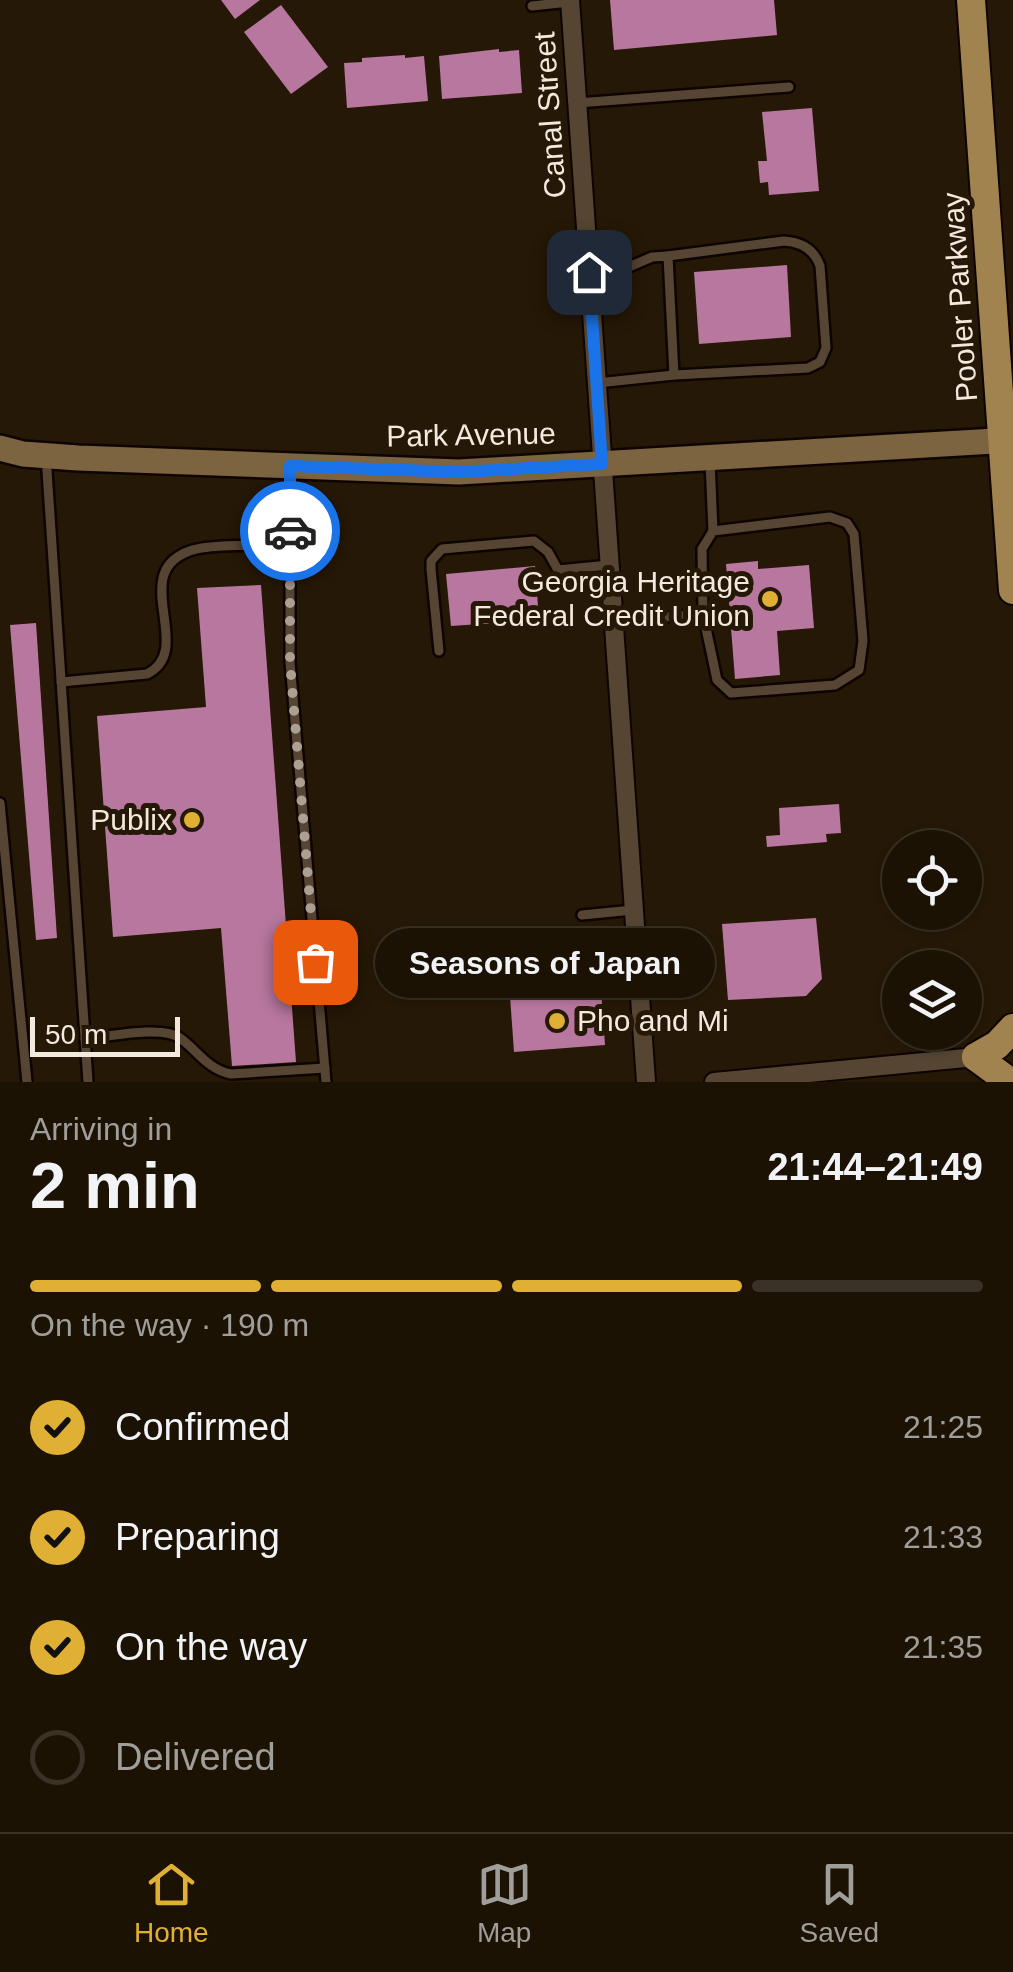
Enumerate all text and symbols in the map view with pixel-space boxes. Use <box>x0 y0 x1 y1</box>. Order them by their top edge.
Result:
street label: Canal Street <box>527 30 572 199</box>
street label: Pooler Parkway <box>936 191 983 403</box>
pin <box>547 230 632 315</box>
icon: home <box>562 245 617 300</box>
street label: Park Avenue <box>386 417 556 452</box>
courier <box>240 481 340 581</box>
icon: car <box>263 504 318 559</box>
place label: Georgia Heritage Federal Credit Union <box>473 565 750 632</box>
marker: Georgia Heritage Federal Credit Union <box>759 588 781 610</box>
place label: Publix <box>90 803 172 836</box>
marker: Publix <box>181 809 203 831</box>
map controls <box>882 830 982 1050</box>
button: locate <box>882 830 982 930</box>
pin <box>273 920 358 1005</box>
callout: Seasons of Japan <box>375 927 715 997</box>
icon: bag <box>288 935 343 990</box>
text: Seasons of Japan <box>409 945 681 981</box>
button: layers <box>882 950 982 1050</box>
place label: Pho and Mi <box>577 1004 729 1037</box>
marker: Pho and Mi <box>546 1010 568 1032</box>
scale bar <box>30 1012 180 1056</box>
text: 50 m <box>45 1019 107 1050</box>
text: Arriving in <box>30 1111 172 1147</box>
text: 21:44–21:49 <box>767 1146 983 1188</box>
text: 2 min <box>30 1149 200 1222</box>
text: On the way · 190 m <box>30 1307 309 1343</box>
icon: check <box>30 1400 85 1455</box>
text: Confirmed <box>115 1406 290 1448</box>
text: 21:25 <box>903 1409 983 1445</box>
icon: check <box>30 1510 85 1565</box>
text: Preparing <box>115 1516 280 1558</box>
text: 21:33 <box>903 1519 983 1555</box>
icon: check <box>30 1620 85 1675</box>
text: On the way <box>115 1626 307 1668</box>
text: 21:35 <box>903 1629 983 1665</box>
text: Delivered <box>115 1736 276 1778</box>
tab: Home <box>134 1857 209 1949</box>
tab: Map <box>477 1857 532 1949</box>
tab: Saved <box>800 1857 879 1949</box>

